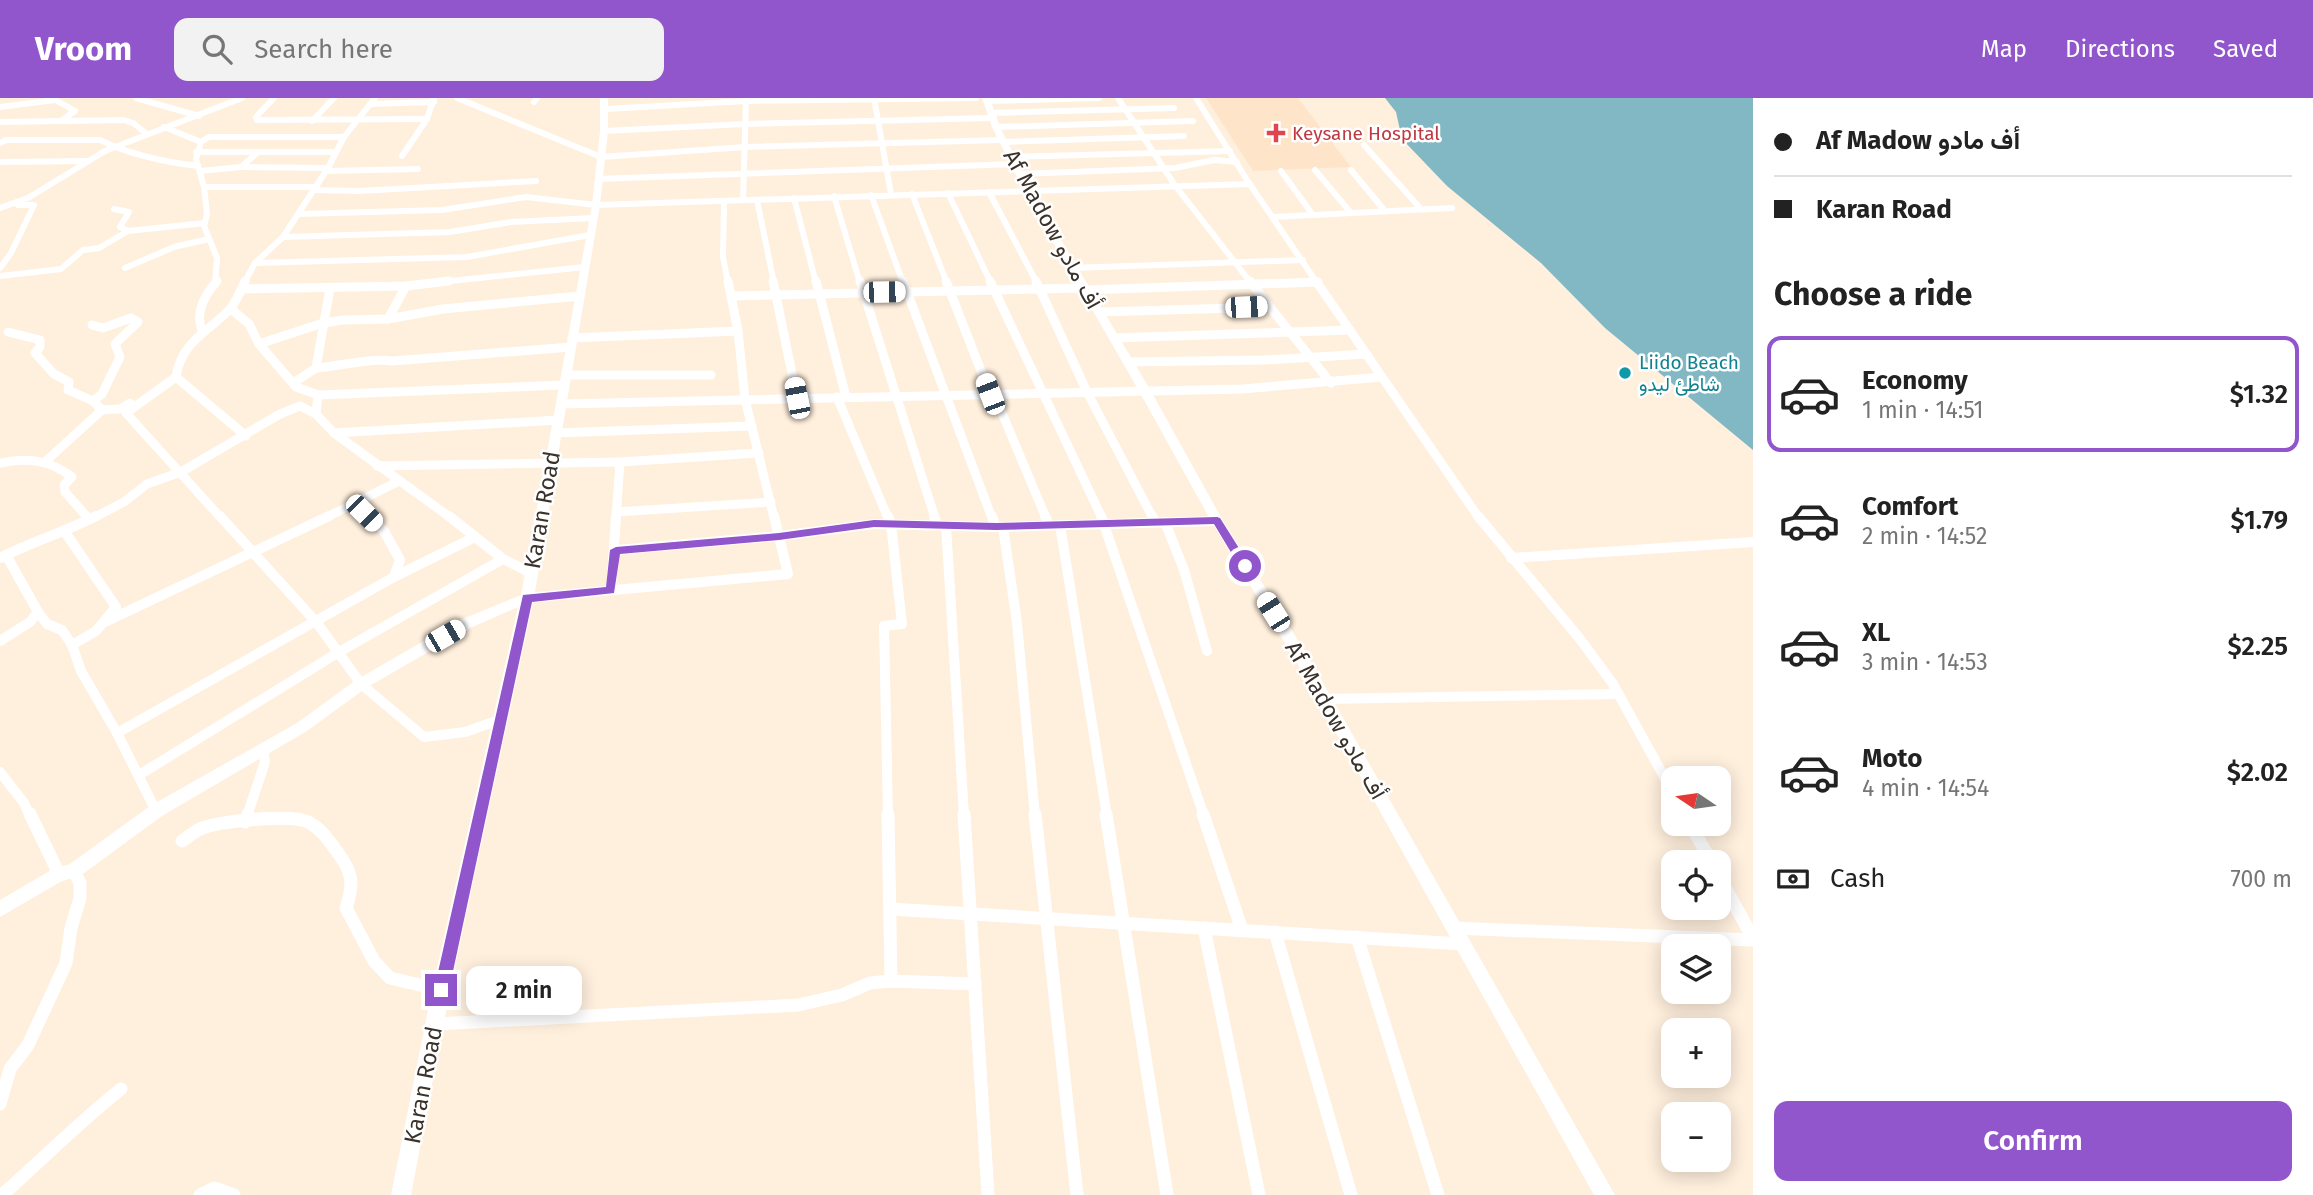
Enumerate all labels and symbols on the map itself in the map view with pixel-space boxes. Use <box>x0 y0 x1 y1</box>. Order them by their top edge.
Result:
place label: Keysane Hospital <box>1292 122 1440 145</box>
marker: Keysane Hospital <box>1266 123 1286 143</box>
street label: Af Madow أف مادو <box>998 144 1108 314</box>
car <box>863 281 906 303</box>
car <box>1225 296 1268 318</box>
place label: Liido Beach شاطئ ليدو <box>1639 351 1739 396</box>
marker: Liido Beach شاطئ ليدو <box>1617 365 1633 381</box>
car <box>973 371 1008 417</box>
car <box>783 375 812 421</box>
street label: Karan Road <box>518 449 566 571</box>
car <box>342 491 387 535</box>
route start <box>1229 550 1261 582</box>
car <box>1253 589 1294 635</box>
car <box>422 616 469 656</box>
street label: Af Madow أف مادو <box>1279 636 1393 804</box>
north arrow <box>1661 766 1731 836</box>
callout: 2 min <box>466 966 581 1015</box>
route end <box>425 974 457 1006</box>
street label: Karan Road <box>398 1024 448 1146</box>

